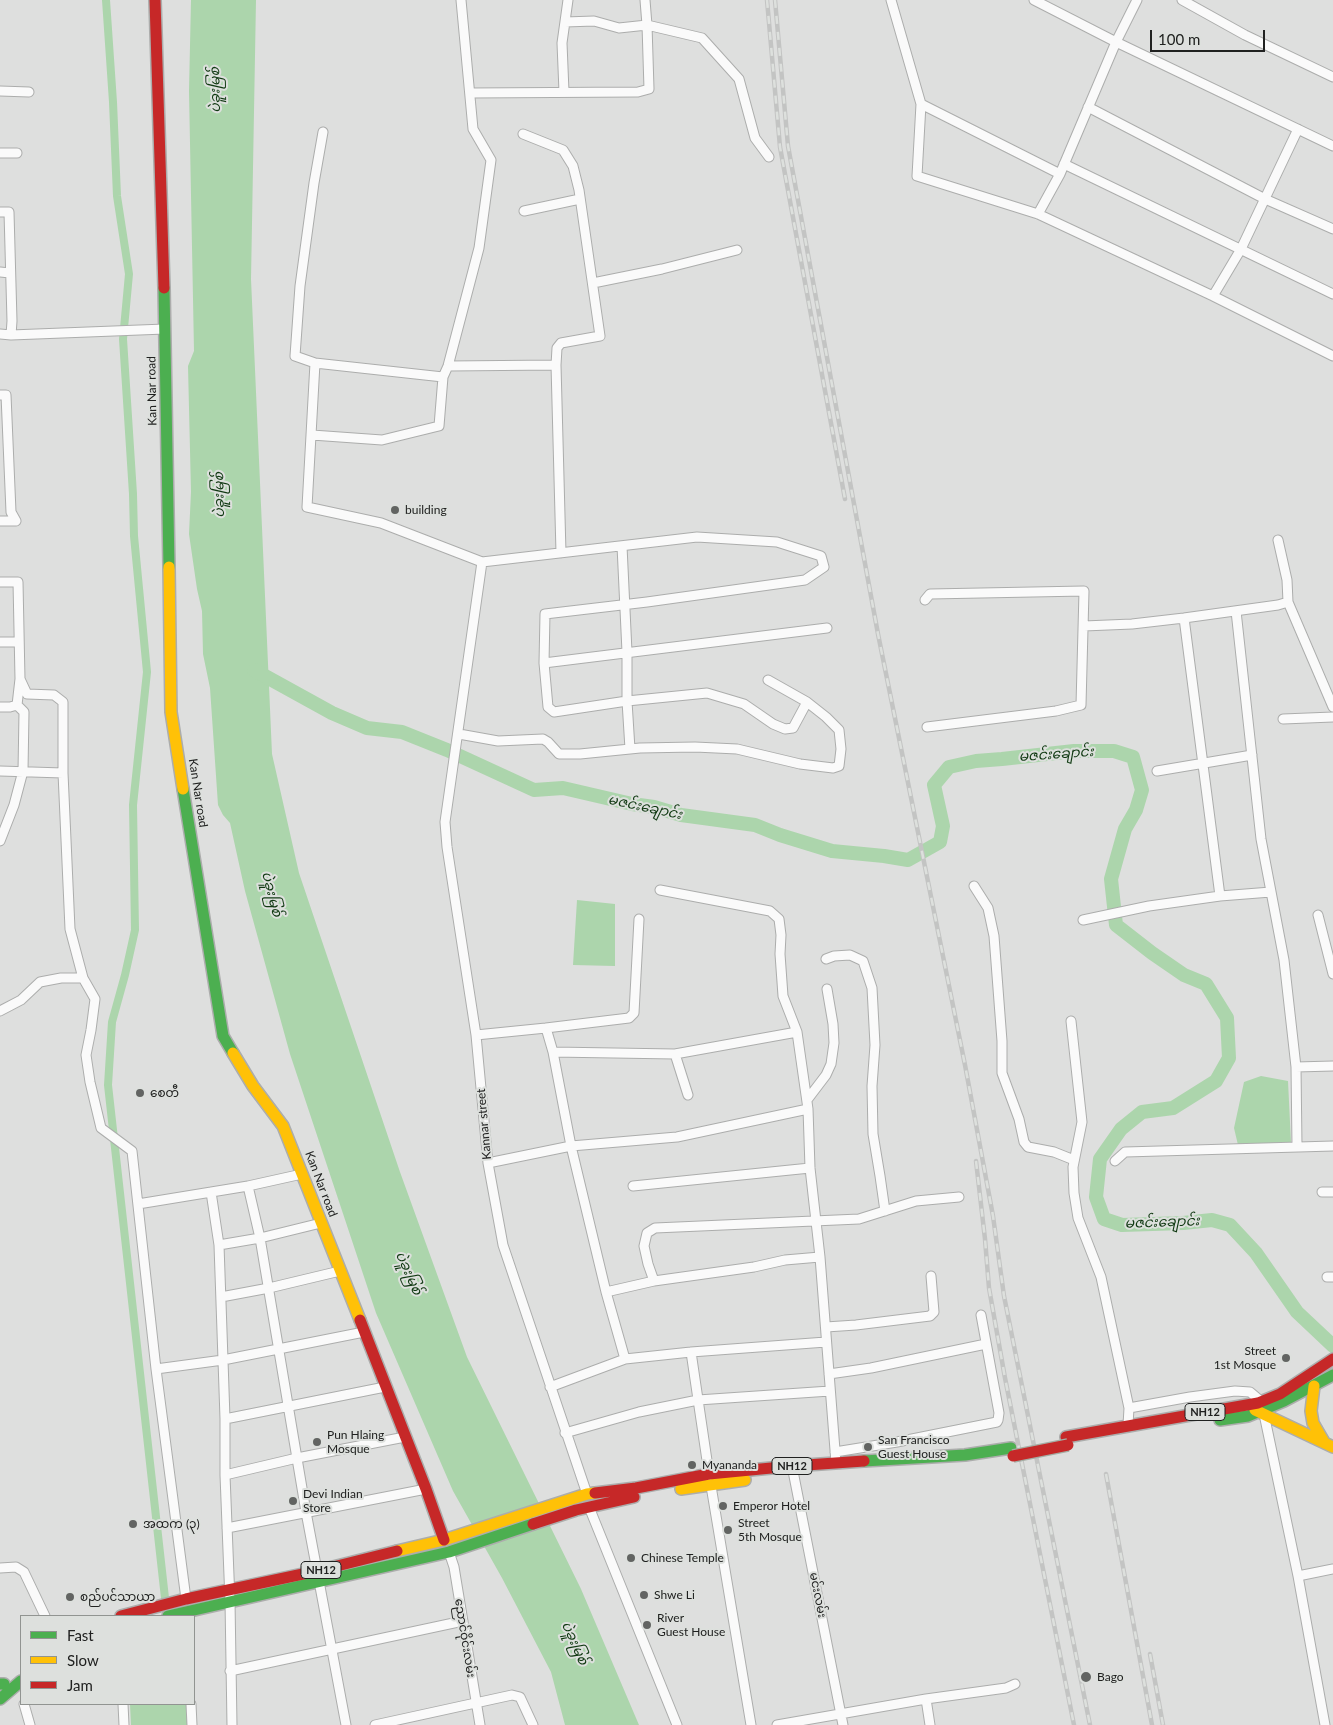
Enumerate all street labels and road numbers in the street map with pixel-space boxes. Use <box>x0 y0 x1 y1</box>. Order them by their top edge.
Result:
street label: Kan Nar road <box>144 356 160 426</box>
street label: Kan Nar road <box>185 757 211 829</box>
street label: Kannar street <box>474 1088 494 1160</box>
street label: Kan Nar road <box>302 1149 340 1219</box>
road number: NH12 <box>1185 1404 1225 1420</box>
road number: NH12 <box>772 1458 812 1474</box>
road number: NH12 <box>301 1562 341 1578</box>
street label: မင်းလမ်း <box>807 1571 829 1619</box>
street label: ညောင်ဝိုင်းလမ်း <box>452 1597 478 1679</box>

